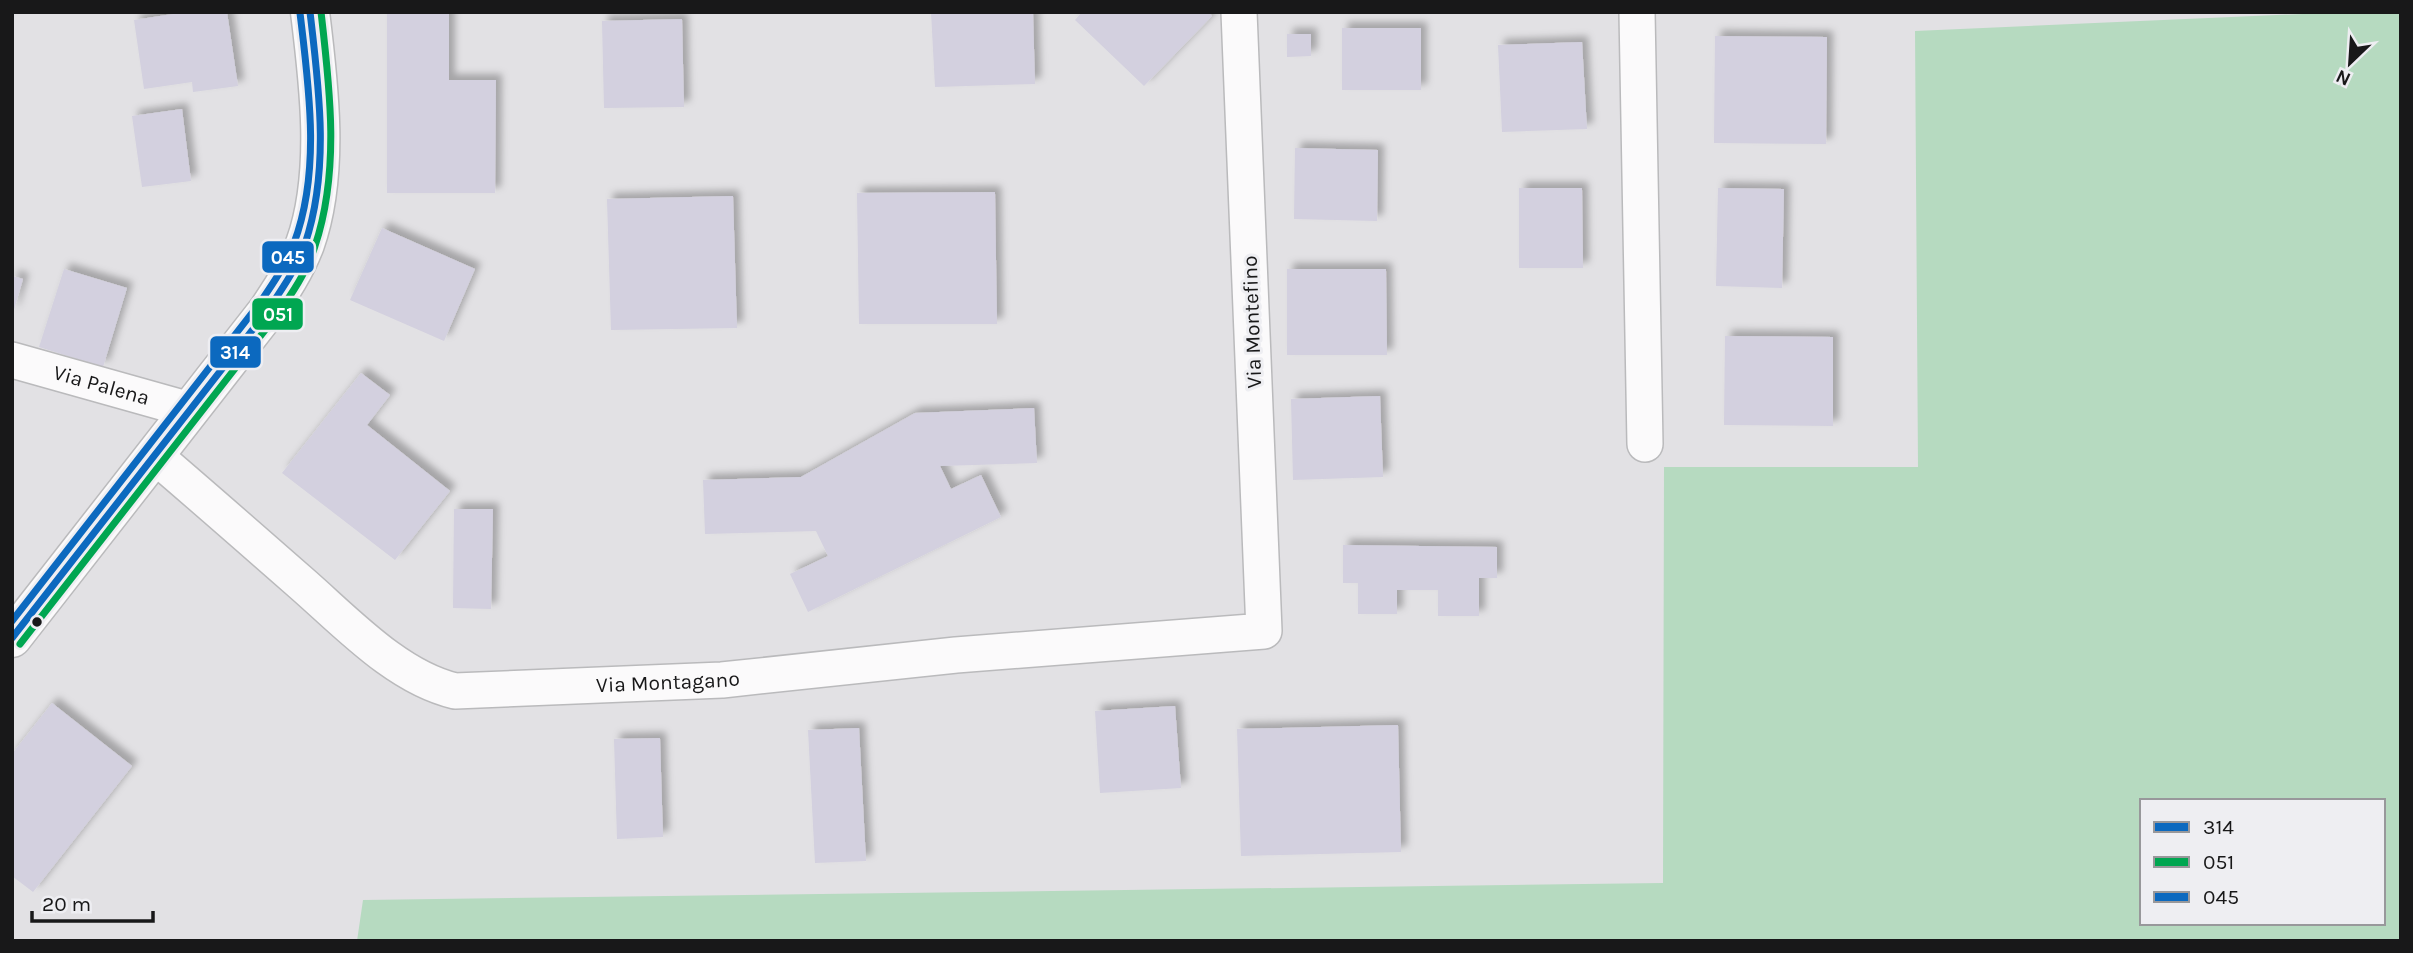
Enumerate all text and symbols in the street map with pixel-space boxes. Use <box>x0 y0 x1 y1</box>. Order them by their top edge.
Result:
north arrow <box>2315 28 2385 98</box>
text: N <box>2332 65 2354 90</box>
line badge: 045 <box>261 240 315 274</box>
text: 045 <box>271 247 305 269</box>
street label: Via Montefino <box>1238 255 1266 389</box>
line badge: 051 <box>251 297 304 331</box>
text: 051 <box>263 304 293 326</box>
line badge: 314 <box>209 335 262 369</box>
text: 314 <box>220 342 251 364</box>
street label: Via Palena <box>51 360 152 410</box>
unlabelled marker <box>30 615 44 629</box>
street label: Via Montagano <box>596 666 741 697</box>
legend <box>2140 799 2385 925</box>
text: 314 <box>2203 815 2234 839</box>
text: 051 <box>2203 850 2234 874</box>
scale bar <box>32 880 152 924</box>
text: 045 <box>2203 885 2239 909</box>
text: 20 m <box>42 892 91 916</box>

